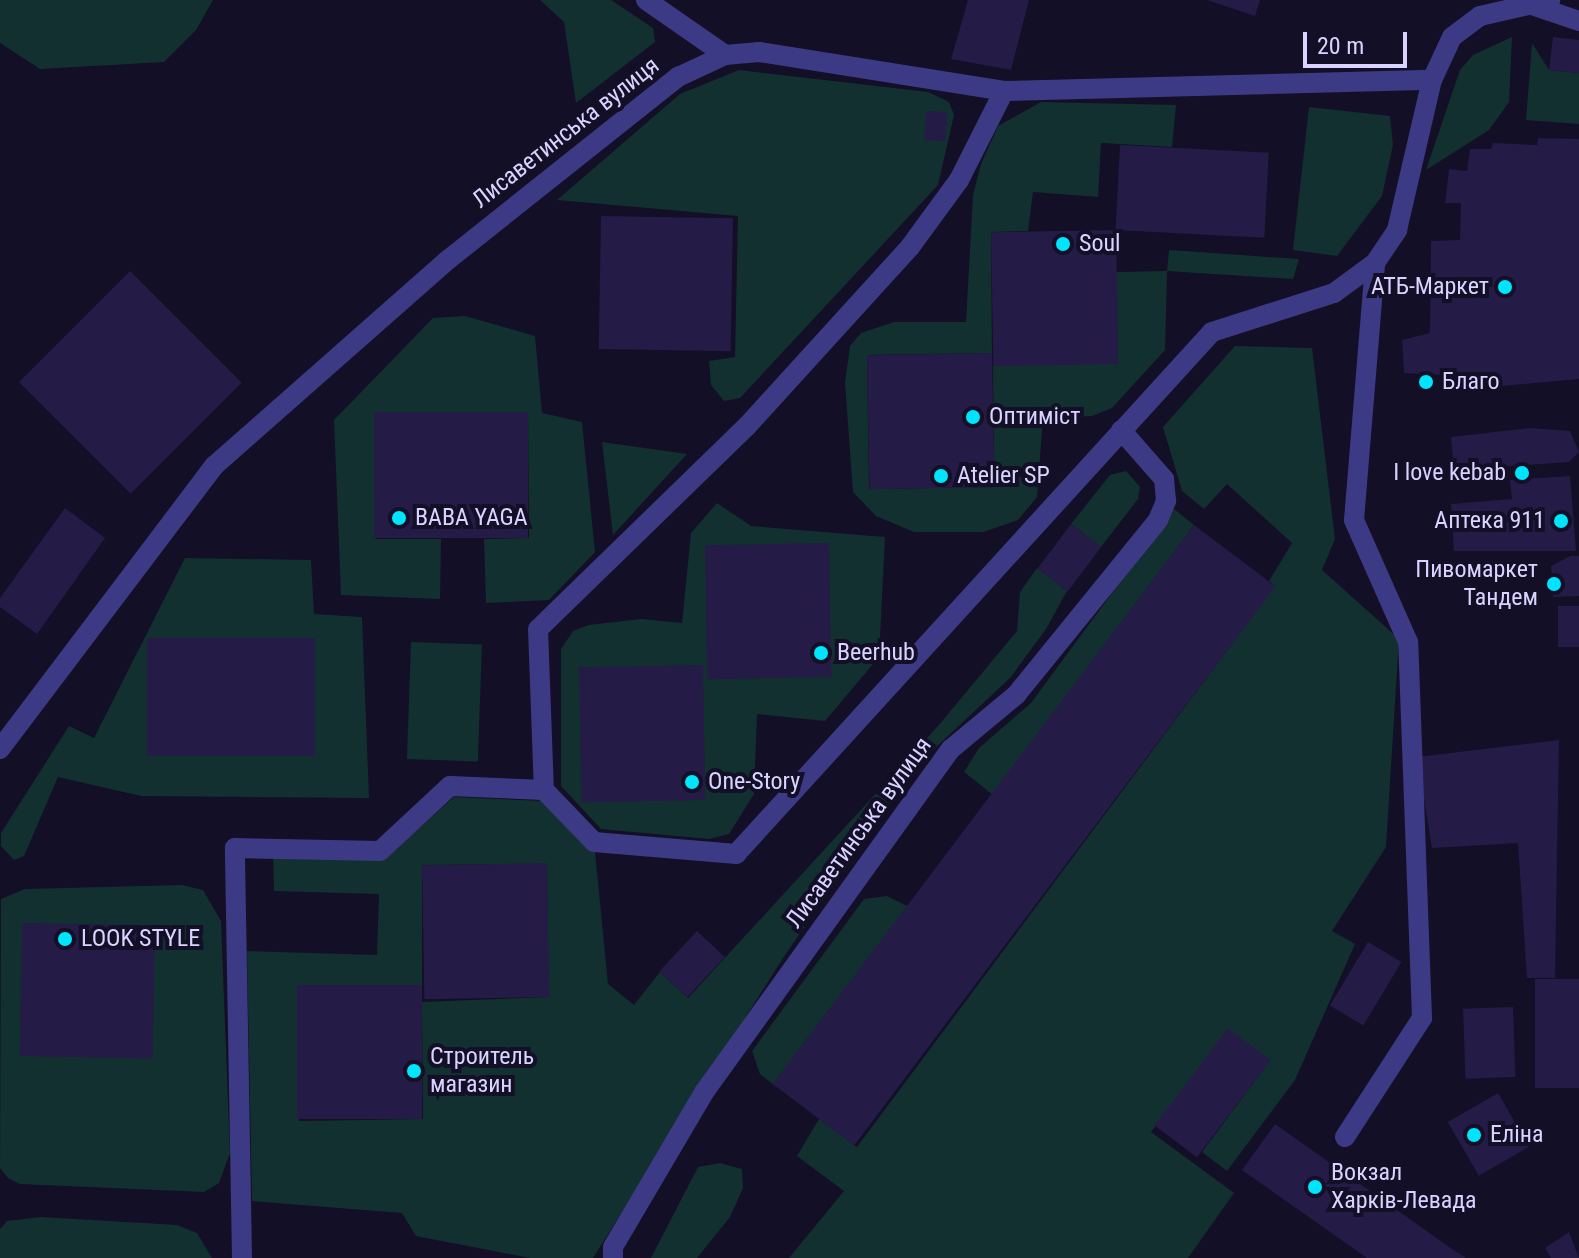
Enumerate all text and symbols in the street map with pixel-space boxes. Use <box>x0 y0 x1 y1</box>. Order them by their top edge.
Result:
scale bar <box>1307 16 1411 66</box>
text: 20 m <box>1317 32 1364 60</box>
street label: Лисаветинська вулиця <box>467 51 665 215</box>
place label: Soul <box>1079 230 1121 258</box>
marker: Soul <box>1054 235 1072 253</box>
place label: АТБ-Маркет <box>1371 273 1489 301</box>
marker: АТБ-Маркет <box>1496 278 1514 296</box>
place label: Благо <box>1442 368 1500 396</box>
marker: Благо <box>1417 373 1435 391</box>
place label: Оптиміст <box>989 403 1080 431</box>
marker: Оптиміст <box>964 408 982 426</box>
place label: I love kebab <box>1393 459 1506 487</box>
place label: Atelier SP <box>957 462 1050 490</box>
marker: I love kebab <box>1513 464 1531 482</box>
marker: Atelier SP <box>932 467 950 485</box>
place label: BABA YAGA <box>415 504 528 532</box>
place label: Аптека 911 <box>1434 507 1545 535</box>
marker: BABA YAGA <box>390 509 408 527</box>
marker: Аптека 911 <box>1552 512 1570 530</box>
place label: Пивомаркет Тандем <box>1415 556 1538 612</box>
marker: Пивомаркет Тандем <box>1545 575 1563 593</box>
place label: Beerhub <box>837 639 915 667</box>
marker: Beerhub <box>812 644 830 662</box>
street label: Лисаветинська вулиця <box>780 732 938 934</box>
place label: One-Story <box>708 768 800 796</box>
marker: One-Story <box>683 773 701 791</box>
place label: LOOK STYLE <box>81 925 200 953</box>
marker: LOOK STYLE <box>56 930 74 948</box>
place label: Строитель магазин <box>430 1043 534 1099</box>
marker: Строитель магазин <box>405 1062 423 1080</box>
place label: Еліна <box>1490 1121 1543 1149</box>
marker: Еліна <box>1465 1126 1483 1144</box>
place label: Вокзал Харків-Левада <box>1331 1159 1477 1215</box>
marker: Вокзал Харків-Левада <box>1306 1178 1324 1196</box>

